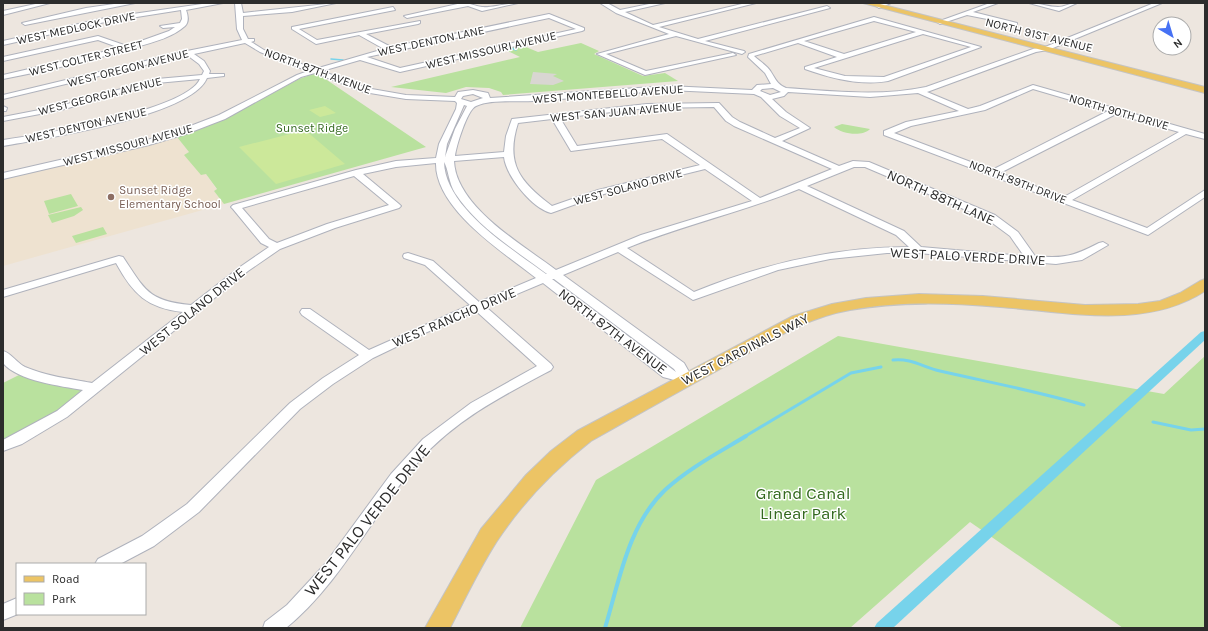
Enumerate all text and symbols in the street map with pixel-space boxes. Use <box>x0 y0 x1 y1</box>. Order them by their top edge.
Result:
street label: WEST MEDLOCK DRIVE <box>15 9 137 47</box>
street label: NORTH 91ST AVENUE <box>984 15 1094 55</box>
north arrow <box>1152 16 1192 56</box>
street label: WEST DENTON LANE <box>376 23 486 59</box>
street label: WEST MISSOURI AVENUE <box>424 28 558 72</box>
text: N <box>1171 36 1185 51</box>
street label: WEST COLTER STREET <box>28 37 144 79</box>
street label: NORTH 87TH AVENUE <box>263 45 373 97</box>
street label: WEST OREGON AVENUE <box>66 46 190 90</box>
street label: WEST GEORGIA AVENUE <box>37 74 163 118</box>
street label: WEST MONTEBELLO AVENUE <box>532 82 684 106</box>
street label: NORTH 90TH DRIVE <box>1067 91 1171 133</box>
street label: WEST SAN JUAN AVENUE <box>550 99 682 125</box>
street label: WEST DENTON AVENUE <box>24 104 148 146</box>
street label: WEST MISSOURI AVENUE <box>62 121 194 169</box>
park label: Sunset Ridge <box>276 121 348 135</box>
street label: NORTH 89TH DRIVE <box>967 157 1069 207</box>
street label: WEST SOLANO DRIVE <box>572 166 684 208</box>
street label: NORTH 88TH LANE <box>884 166 997 229</box>
place label: Sunset Ridge Elementary School <box>119 183 221 211</box>
marker: Sunset Ridge Elementary School <box>106 192 116 202</box>
street label: WEST PALO VERDE DRIVE <box>890 244 1046 269</box>
street label: WEST SOLANO DRIVE <box>136 264 248 359</box>
street label: WEST RANCHO DRIVE <box>390 284 519 351</box>
street label: NORTH 87TH AVENUE <box>555 285 670 378</box>
street label: WEST CARDINALS WAY <box>679 310 812 389</box>
street label: WEST PALO VERDE DRIVE <box>300 440 434 600</box>
park label: Grand Canal Linear Park <box>756 483 850 523</box>
legend <box>16 563 146 615</box>
text: Road <box>52 572 80 586</box>
text: Park <box>52 592 77 606</box>

